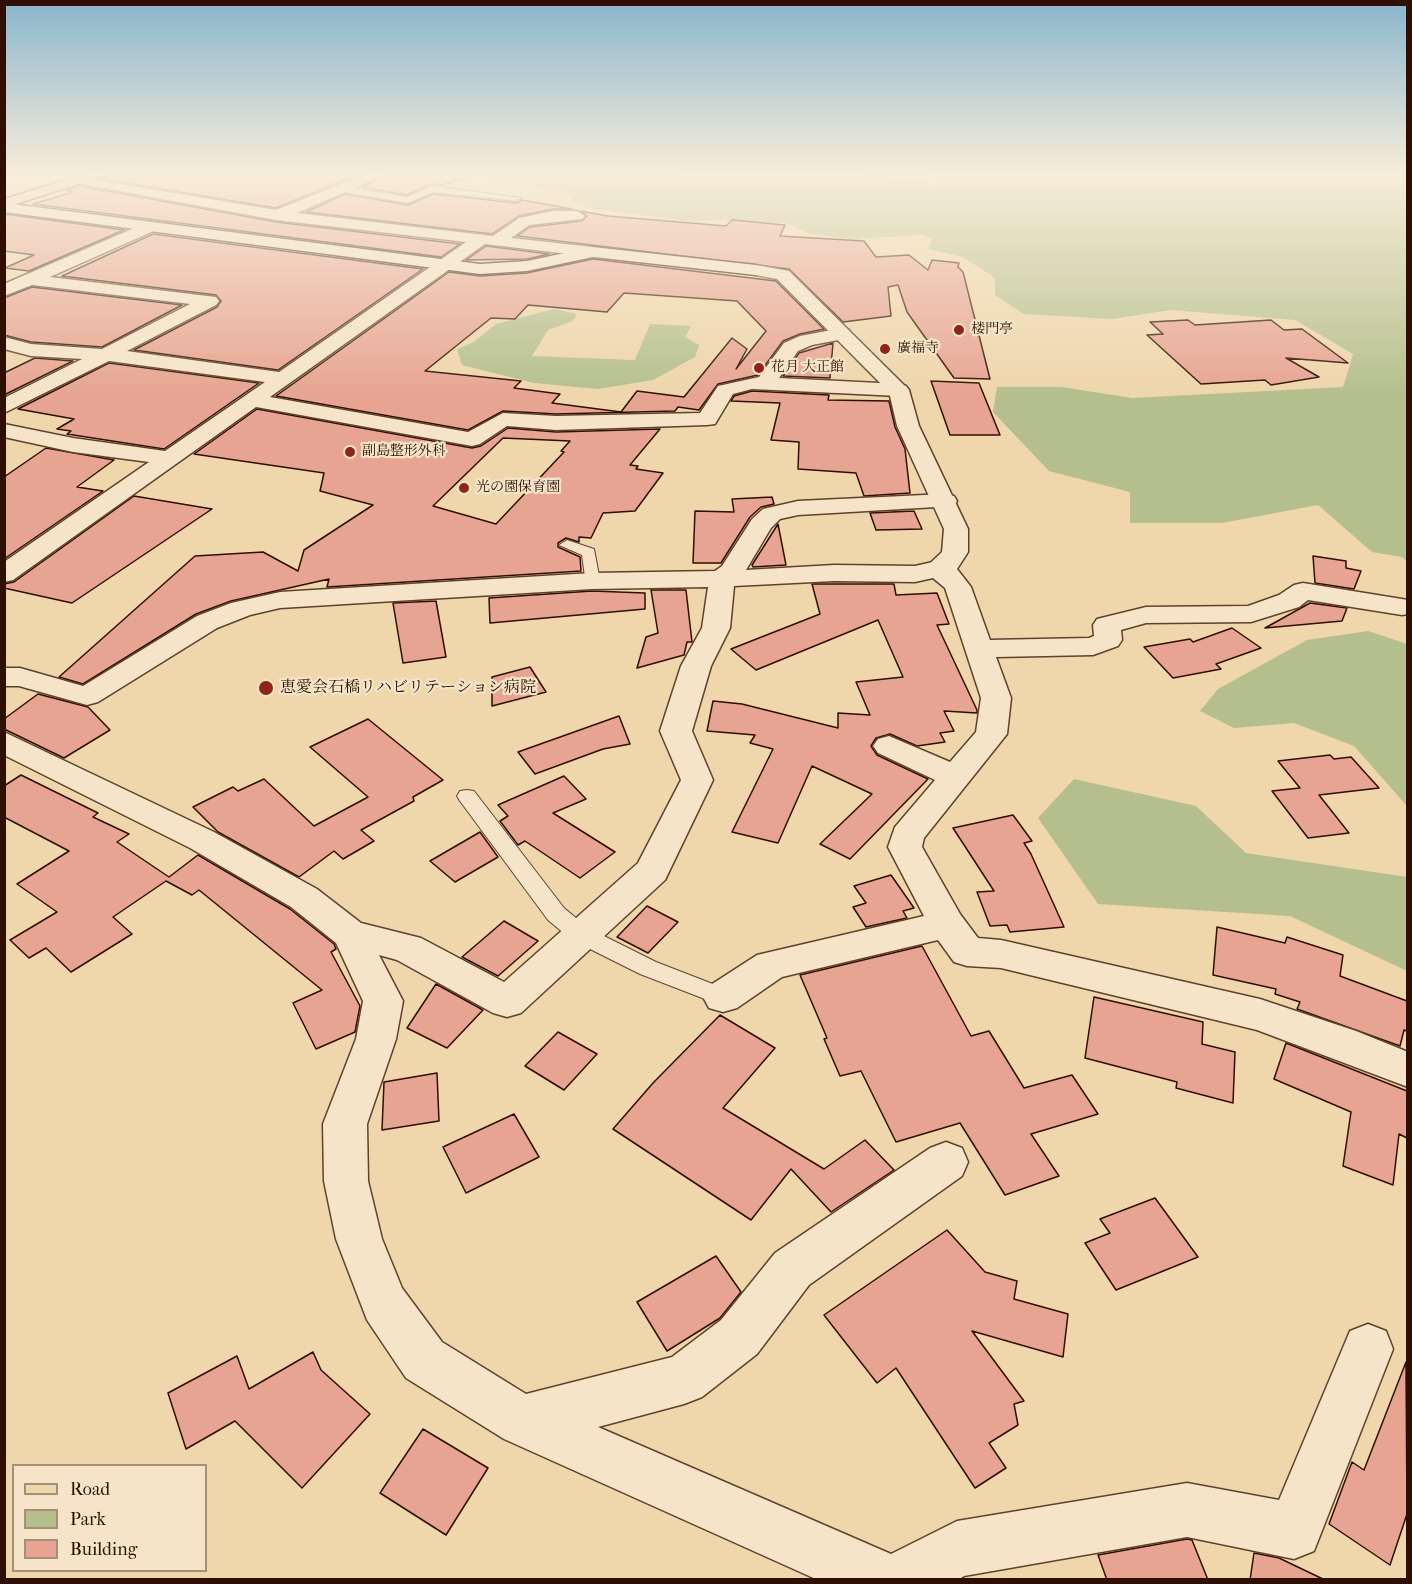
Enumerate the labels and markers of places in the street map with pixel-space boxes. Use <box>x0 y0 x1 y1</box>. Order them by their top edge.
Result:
place label: 楼門亭 <box>971 322 1013 338</box>
marker: 楼門亭 <box>952 323 966 337</box>
place label: 廣福寺 <box>897 341 939 357</box>
marker: 廣福寺 <box>878 342 892 356</box>
place label: 花月 大正館 <box>771 360 844 376</box>
marker: 花月 大正館 <box>752 361 766 375</box>
place label: 副島整形外科 <box>362 444 446 460</box>
marker: 副島整形外科 <box>343 445 357 459</box>
place label: 光の園保育園 <box>476 480 560 496</box>
marker: 光の園保育園 <box>457 481 471 495</box>
place label: 恵愛会石橋リハビリテーション病院 <box>280 678 536 698</box>
marker: 恵愛会石橋リハビリテーション病院 <box>257 679 275 697</box>

